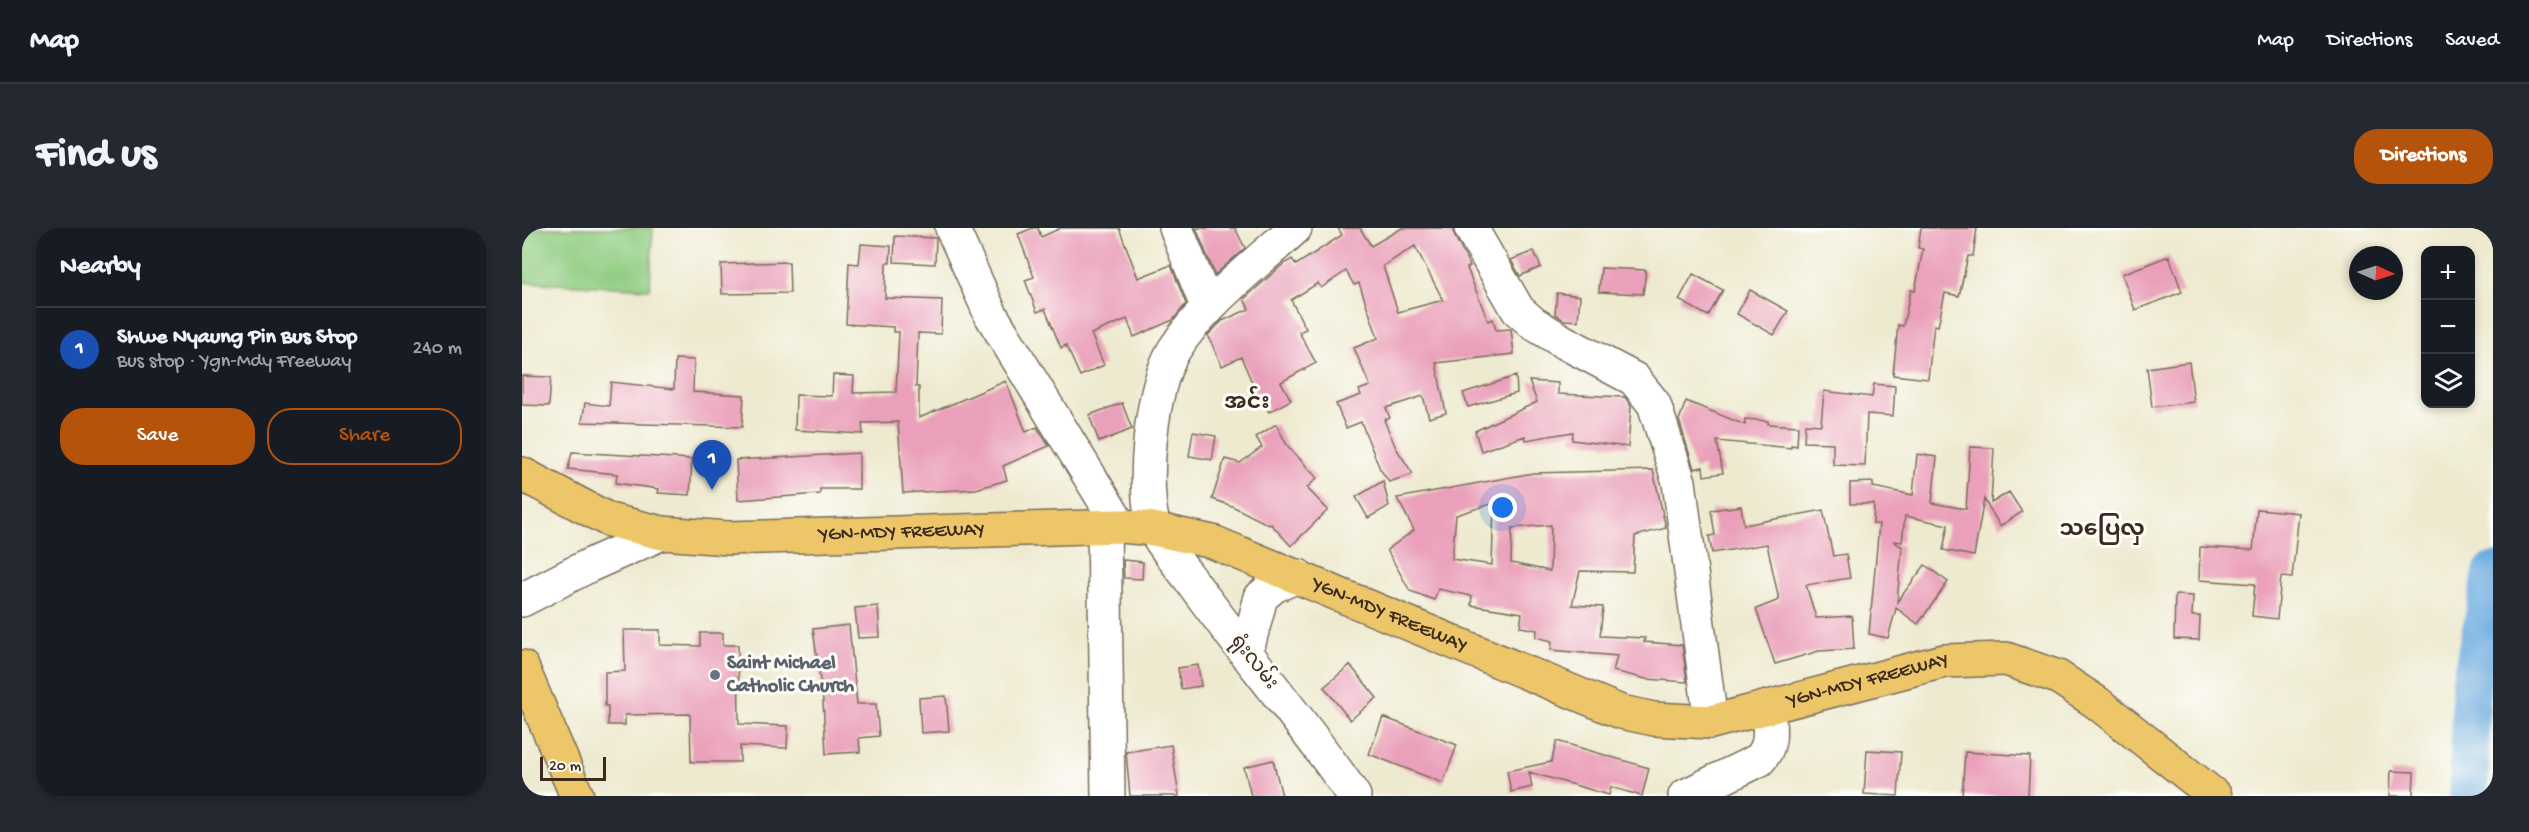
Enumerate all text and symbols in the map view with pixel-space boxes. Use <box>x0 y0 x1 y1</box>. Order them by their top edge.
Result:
text: Map <box>30 25 79 58</box>
text: Map <box>2257 29 2294 54</box>
text: Directions <box>2327 29 2412 54</box>
text: Saved <box>2445 29 2499 54</box>
button: Directions <box>2354 129 2493 184</box>
text: Find us <box>36 132 156 181</box>
north arrow <box>2349 246 2403 300</box>
map controls <box>2421 246 2475 408</box>
button: + <box>2421 246 2475 300</box>
text: Nearby <box>60 252 141 283</box>
button: − <box>2421 300 2475 354</box>
text: Shwe Nyaung Pin Bus Stop <box>117 325 357 351</box>
text: 1 <box>75 338 84 361</box>
text: 240 m <box>412 338 462 361</box>
text: Bus stop · Ygn-Mdy Freeway <box>117 351 351 374</box>
button: layers <box>2421 354 2475 408</box>
district label: အင်း <box>1224 385 1270 417</box>
button: Save <box>60 408 255 465</box>
button: Share <box>267 408 462 465</box>
pin: 1 <box>692 440 732 490</box>
your location <box>1488 493 1517 522</box>
district label: သပြေလှ <box>2059 513 2145 545</box>
street label: YGN-MDY FREEWAY <box>816 519 985 547</box>
street label: YGN-MDY FREEWAY <box>1307 572 1470 658</box>
street label: ရုံးလမ်း <box>1223 627 1286 696</box>
street label: YGN-MDY FREEWAY <box>1783 649 1951 714</box>
place label: Saint Michael Catholic Church <box>726 653 854 699</box>
marker: Saint Michael Catholic Church <box>708 668 722 682</box>
scale bar <box>540 754 606 782</box>
text: 20 m <box>549 758 581 777</box>

